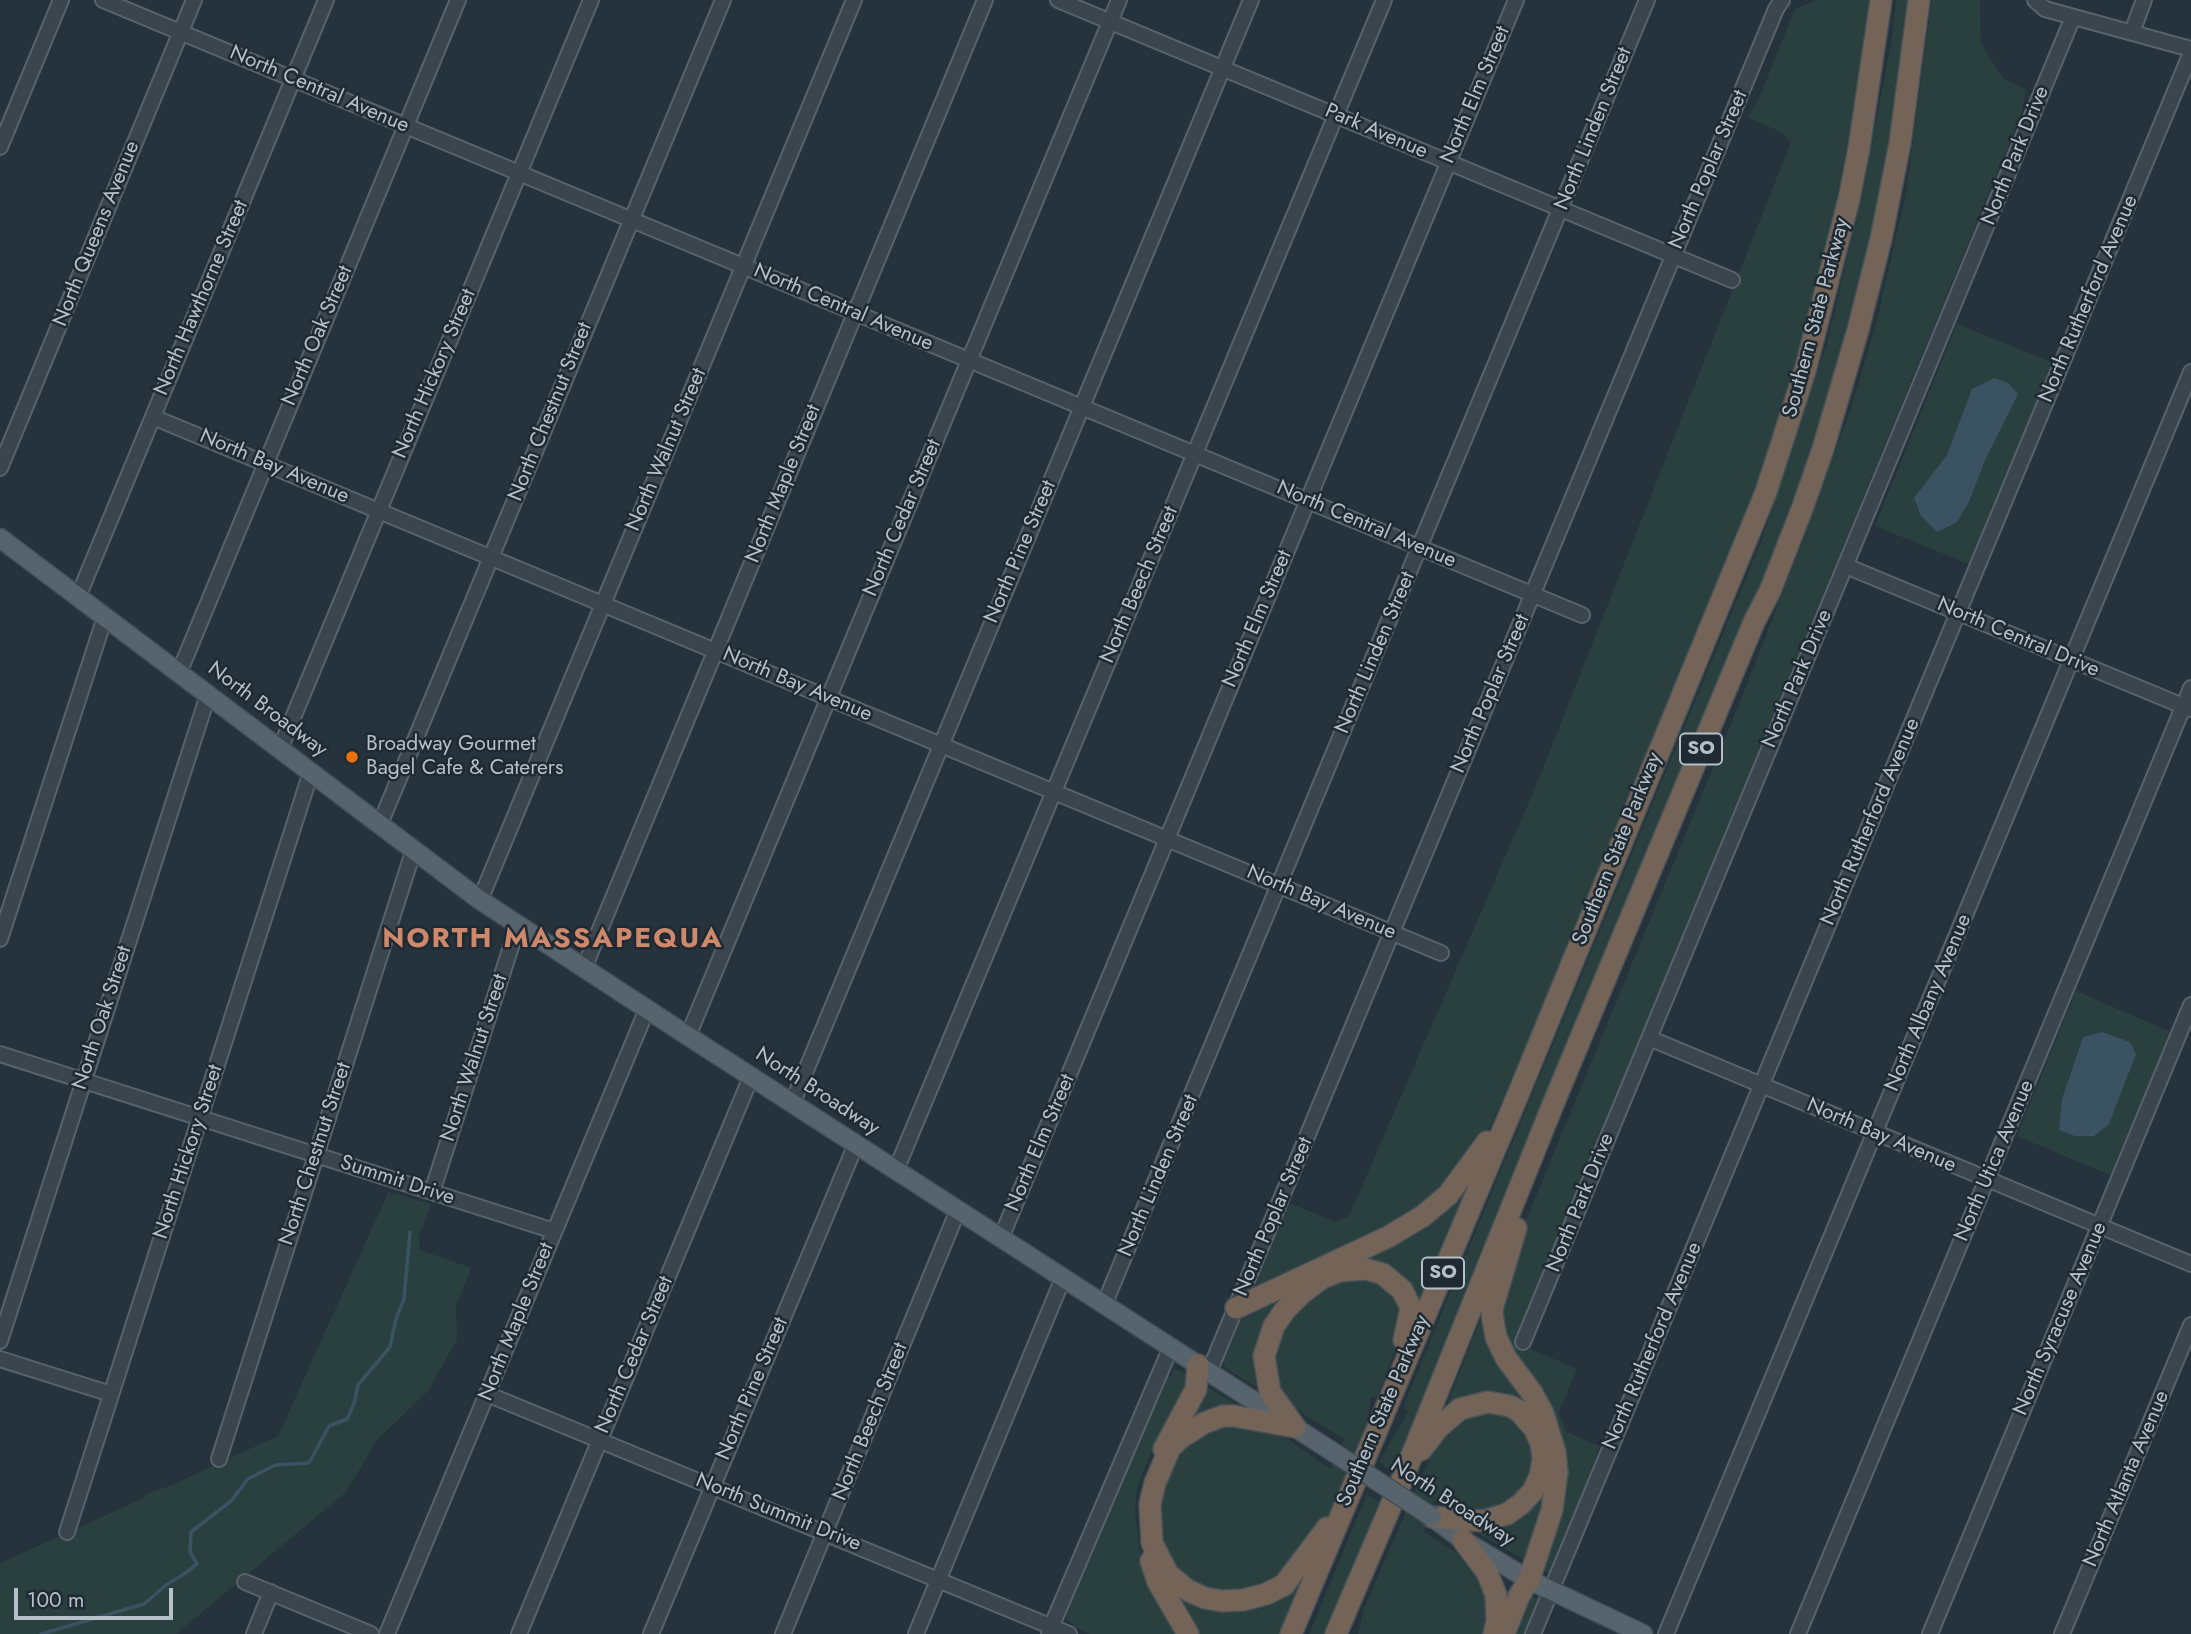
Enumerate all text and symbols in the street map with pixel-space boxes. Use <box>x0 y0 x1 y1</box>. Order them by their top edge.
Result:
street label: North Elm Street <box>1436 23 1516 167</box>
street label: North Central Avenue <box>226 41 412 139</box>
street label: North Linden Street <box>1550 44 1638 214</box>
street label: North Park Drive <box>1977 83 2055 229</box>
street label: North Poplar Street <box>1664 87 1754 253</box>
street label: Park Avenue <box>1321 99 1431 165</box>
street label: North Queens Avenue <box>48 138 146 330</box>
street label: North Rutherford Avenue <box>2034 192 2144 406</box>
street label: North Hawthorne Street <box>149 197 255 399</box>
street label: Southern State Parkway <box>1778 216 1856 420</box>
street label: North Central Avenue <box>750 259 936 357</box>
street label: North Oak Street <box>277 262 359 410</box>
street label: North Hickory Street <box>388 285 482 463</box>
street label: North Chestnut Street <box>504 319 598 505</box>
street label: North Walnut Street <box>621 365 713 535</box>
street label: North Maple Street <box>741 401 827 567</box>
street label: North Bay Avenue <box>195 424 353 510</box>
street label: North Cedar Street <box>859 436 947 600</box>
street label: North Central Avenue <box>1273 476 1459 574</box>
street label: North Pine Street <box>980 477 1062 627</box>
street label: North Beech Street <box>1096 503 1184 667</box>
street label: North Elm Street <box>1218 547 1298 691</box>
street label: North Linden Street <box>1331 568 1421 738</box>
street label: North Central Drive <box>1933 592 2103 684</box>
street label: North Park Drive <box>1758 606 1838 752</box>
street label: North Poplar Street <box>1446 611 1536 777</box>
street label: North Bay Avenue <box>718 642 876 728</box>
street label: North Broadway <box>202 657 332 763</box>
street label: North Rutherford Avenue <box>1816 715 1926 929</box>
place label: Broadway Gourmet Bagel Cafe & Caterers <box>366 732 564 782</box>
road number: SO <box>1680 734 1722 764</box>
marker: Broadway Gourmet Bagel Cafe & Caterers <box>344 749 360 765</box>
street label: Southern State Parkway <box>1568 749 1668 949</box>
street label: North Bay Avenue <box>1242 860 1400 946</box>
street label: North Albany Avenue <box>1880 911 1978 1095</box>
district label: NORTH MASSAPEQUA <box>384 923 722 957</box>
street label: North Oak Street <box>68 943 138 1093</box>
street label: North Walnut Street <box>436 971 514 1145</box>
street label: North Broadway <box>750 1042 884 1142</box>
street label: North Chestnut Street <box>275 1060 357 1248</box>
street label: North Hickory Street <box>149 1062 229 1242</box>
street label: North Elm Street <box>1001 1071 1081 1215</box>
street label: North Utica Avenue <box>1950 1077 2040 1245</box>
street label: North Linden Street <box>1114 1091 1204 1261</box>
street label: North Bay Avenue <box>1802 1093 1960 1179</box>
street label: North Park Drive <box>1542 1130 1620 1276</box>
street label: North Poplar Street <box>1229 1134 1319 1300</box>
street label: Summit Drive <box>337 1151 457 1211</box>
street label: North Syracuse Avenue <box>2009 1219 2113 1419</box>
street label: North Maple Street <box>474 1239 560 1405</box>
street label: North Rutherford Avenue <box>1598 1239 1708 1453</box>
road number: SO <box>1422 1258 1464 1288</box>
street label: North Cedar Street <box>591 1273 679 1437</box>
street label: Southern State Parkway <box>1332 1312 1436 1510</box>
street label: North Pine Street <box>712 1314 794 1464</box>
street label: North Beech Street <box>828 1339 914 1505</box>
street label: North Atlanta Avenue <box>2078 1387 2176 1571</box>
street label: North Broadway <box>1385 1453 1519 1553</box>
street label: North Summit Drive <box>692 1468 864 1558</box>
scale bar <box>18 1574 177 1618</box>
text: 100 m <box>27 1585 84 1615</box>

